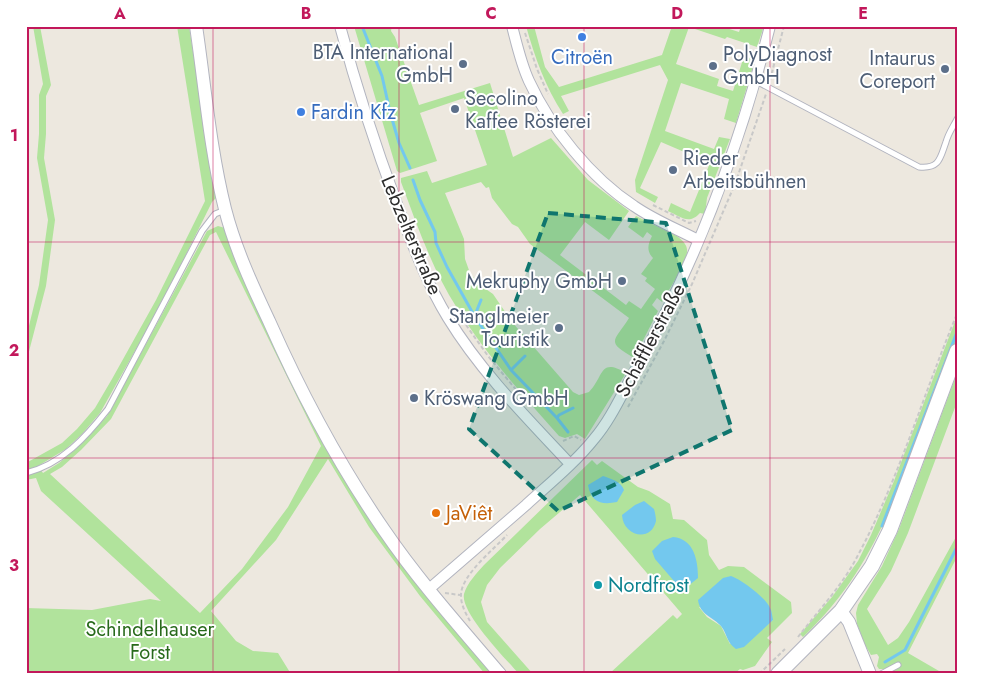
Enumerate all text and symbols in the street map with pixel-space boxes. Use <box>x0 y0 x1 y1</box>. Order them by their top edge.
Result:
text: A <box>113 2 126 25</box>
text: B <box>301 2 311 25</box>
text: C <box>485 2 497 25</box>
text: D <box>671 2 683 25</box>
text: E <box>858 2 868 25</box>
marker: Citroën <box>576 31 588 43</box>
place label: BTA International GmbH <box>313 38 453 90</box>
place label: PolyDiagnost GmbH <box>723 40 832 92</box>
place label: Citroën <box>551 43 613 72</box>
place label: Intaurus Coreport <box>860 44 935 96</box>
marker: BTA International GmbH <box>457 58 469 70</box>
marker: PolyDiagnost GmbH <box>707 60 719 72</box>
marker: Intaurus Coreport <box>939 63 951 75</box>
place label: Secolino Kaffee Rösterei <box>465 84 591 136</box>
place label: Fardin Kfz <box>311 98 396 127</box>
marker: Secolino Kaffee Rösterei <box>449 103 461 115</box>
marker: Fardin Kfz <box>295 106 307 118</box>
text: 1 <box>10 124 18 147</box>
place label: Rieder Arbeitsbühnen <box>683 144 807 196</box>
marker: Rieder Arbeitsbühnen <box>667 164 679 176</box>
street label: Lebzelterstraße <box>373 171 450 299</box>
place label: Mekruphy GmbH <box>466 267 612 296</box>
marker: Mekruphy GmbH <box>616 275 628 287</box>
street label: Schäfflerstraße <box>608 278 693 402</box>
place label: Stanglmeier Touristik <box>449 302 549 354</box>
marker: Stanglmeier Touristik <box>553 322 565 334</box>
text: 2 <box>9 339 19 362</box>
place label: Kröswang GmbH <box>424 384 569 413</box>
marker: Kröswang GmbH <box>408 392 420 404</box>
place label: JaViêt <box>443 499 493 528</box>
marker: JaViêt <box>430 507 442 519</box>
text: 3 <box>9 554 19 577</box>
place label: Nordfrost <box>608 571 689 600</box>
marker: Nordfrost <box>592 579 604 591</box>
park label: Schindelhauser Forst <box>86 615 215 667</box>

